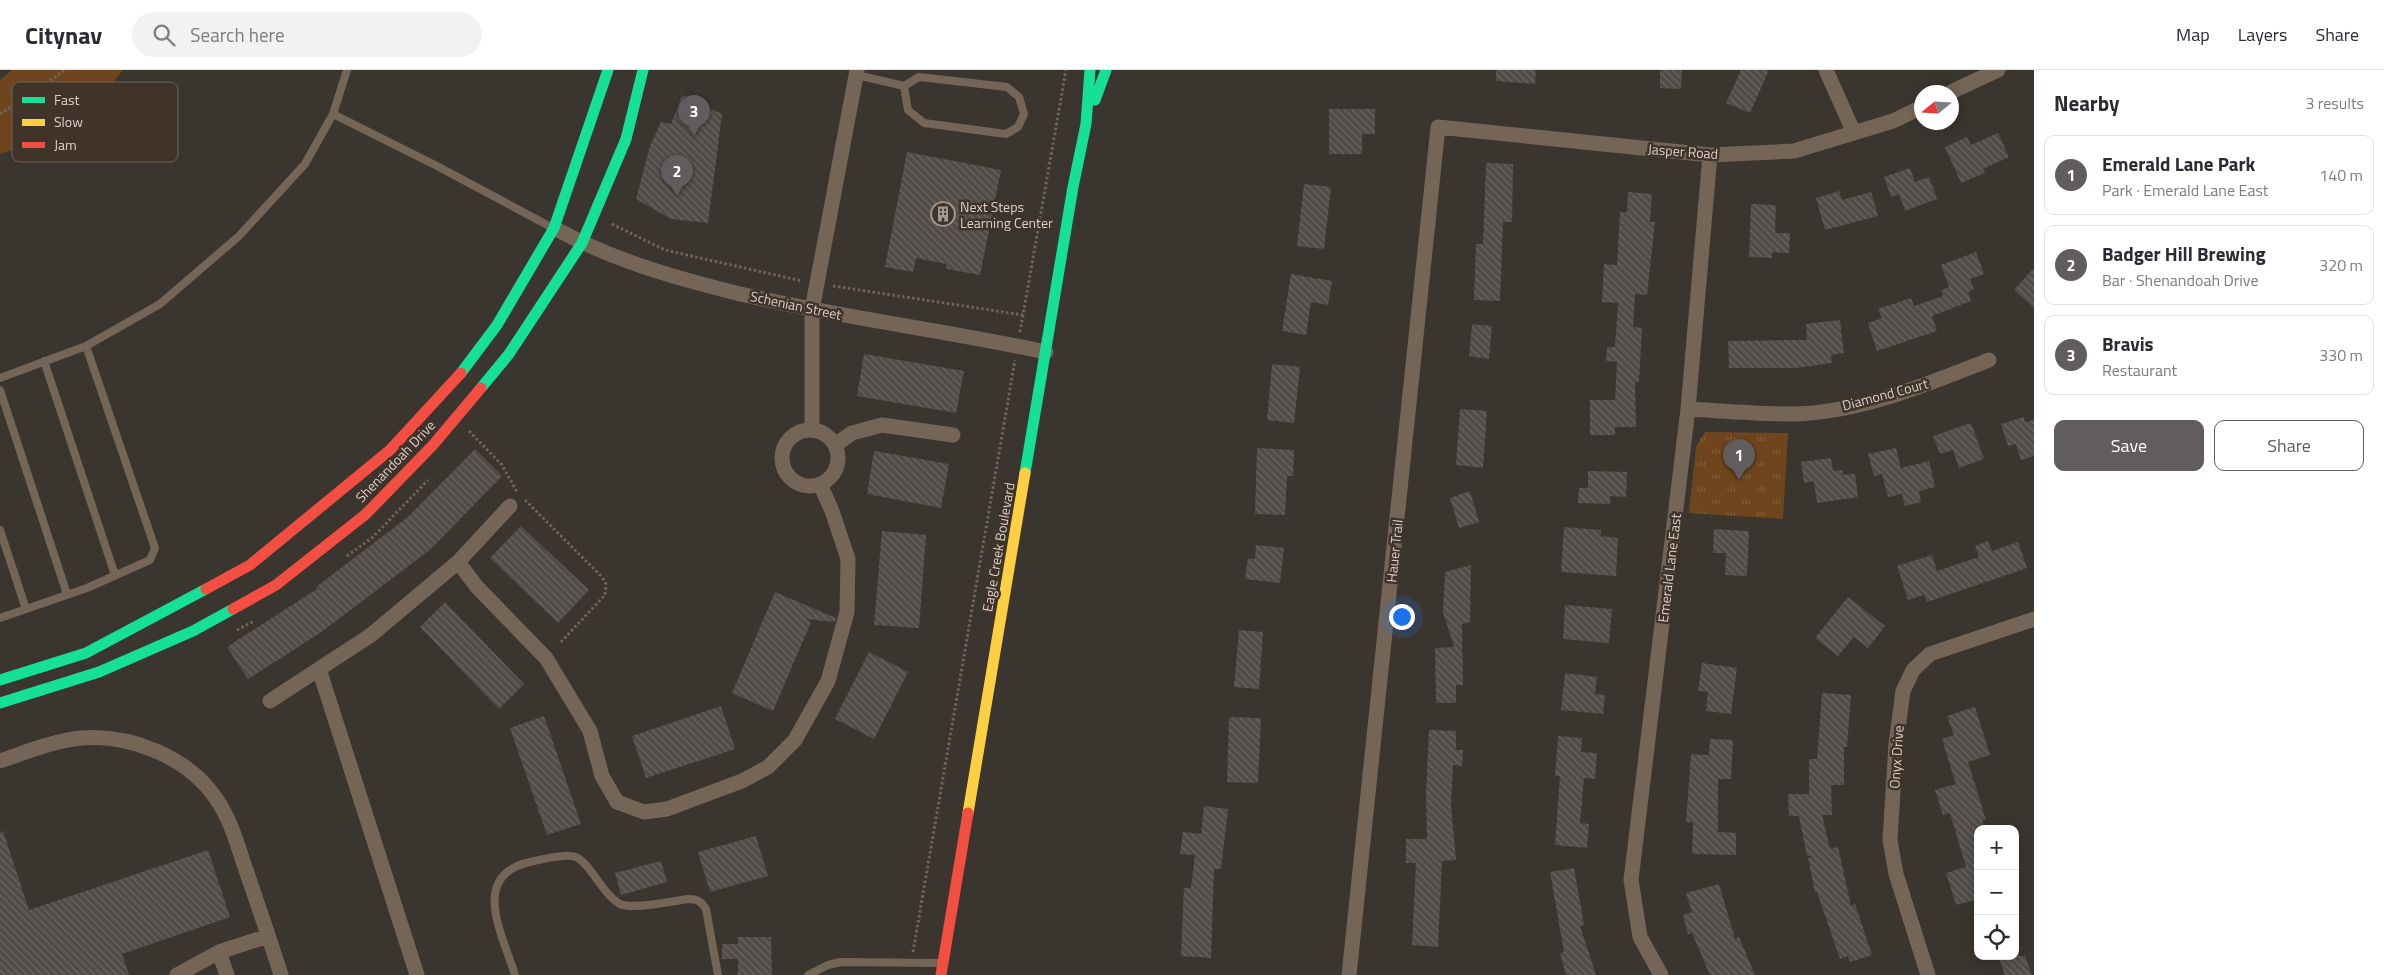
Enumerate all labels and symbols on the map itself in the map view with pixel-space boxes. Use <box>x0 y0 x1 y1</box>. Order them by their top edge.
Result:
legend <box>12 82 178 162</box>
north arrow <box>1914 85 1959 130</box>
text: Fast <box>54 89 79 110</box>
pin: 3 <box>678 95 710 136</box>
text: Slow <box>54 111 83 132</box>
text: Jam <box>54 134 77 155</box>
street label: Jasper Road <box>1647 138 1719 164</box>
pin: 2 <box>661 155 693 196</box>
place label: Next Steps Learning Center <box>960 196 1053 233</box>
building icon: Next Steps Learning Center <box>930 201 956 227</box>
street label: Schenian Street <box>749 285 844 325</box>
street label: Diamond Court <box>1840 372 1930 416</box>
street label: Shenandoah Drive <box>350 415 440 507</box>
pin: 1 <box>1723 439 1755 480</box>
street label: Eagle Creek Boulevard <box>976 481 1020 613</box>
street label: Emerald Lane East <box>1652 512 1686 624</box>
street label: Hauer Trail <box>1380 518 1408 584</box>
your location <box>1389 604 1415 630</box>
street label: Onyx Drive <box>1883 725 1909 789</box>

